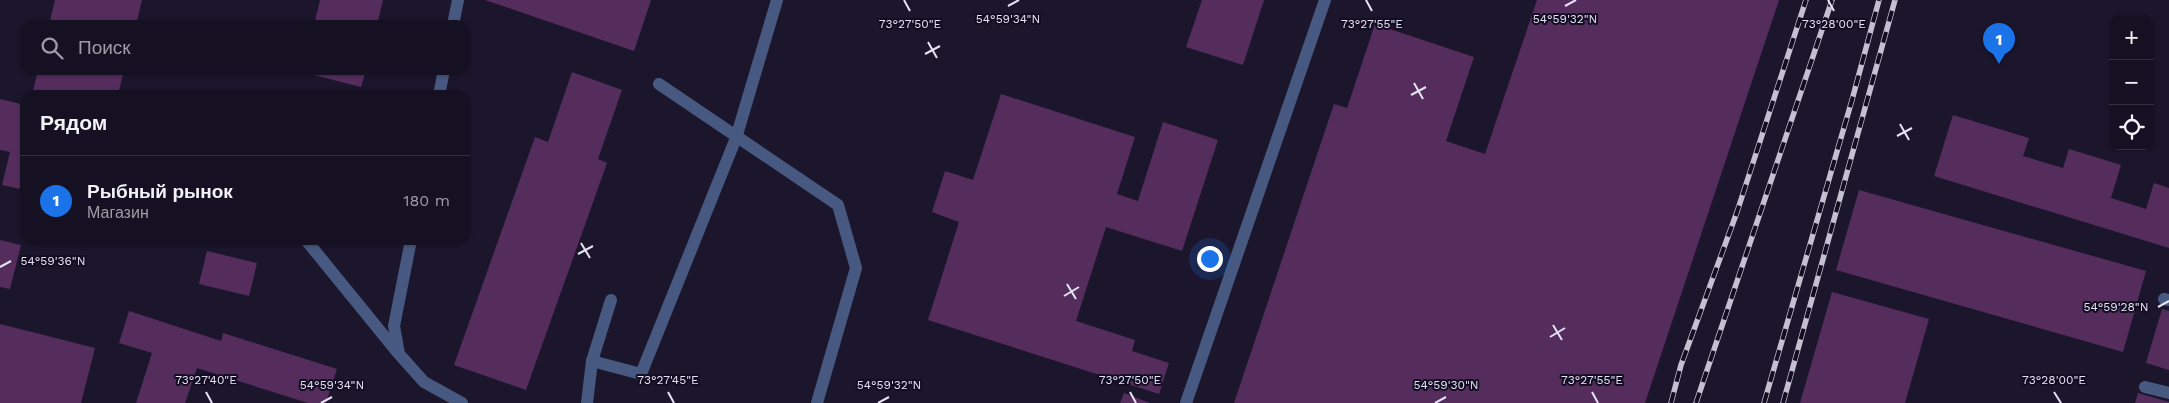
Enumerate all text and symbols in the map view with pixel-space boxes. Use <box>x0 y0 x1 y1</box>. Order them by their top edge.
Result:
text: 54°59'34"N <box>976 12 1040 26</box>
text: 54°59'32"N <box>1533 12 1597 26</box>
map controls <box>2109 15 2154 150</box>
button: + <box>2109 15 2154 60</box>
text: 73°27'50"E <box>879 17 942 31</box>
text: 73°27'55"E <box>1341 17 1403 31</box>
text: 73°28'00"E <box>1802 17 1866 31</box>
search box <box>20 20 470 75</box>
pin: 1 <box>1983 23 2015 64</box>
icon: search <box>38 34 66 62</box>
text: Поиск <box>78 36 131 59</box>
button: − <box>2109 60 2154 105</box>
button: locate <box>2109 105 2154 150</box>
text: Рядом <box>40 110 107 135</box>
text: Рыбный рынок <box>87 180 233 203</box>
text: 1 <box>53 191 59 210</box>
text: 180 m <box>403 191 450 210</box>
text: Магазин <box>87 203 149 222</box>
your location <box>1197 246 1223 272</box>
text: 54°59'36"N <box>21 254 85 268</box>
text: 54°59'28"N <box>2083 300 2149 314</box>
text: 73°27'40"E <box>175 373 237 387</box>
text: 73°27'45"E <box>637 373 699 387</box>
text: 73°27'50"E <box>1099 373 1162 387</box>
text: 73°27'55"E <box>1561 373 1623 387</box>
text: 73°28'00"E <box>2022 373 2086 387</box>
text: 54°59'34"N <box>300 378 364 392</box>
text: 54°59'32"N <box>857 378 921 392</box>
text: 54°59'30"N <box>1413 378 1479 392</box>

